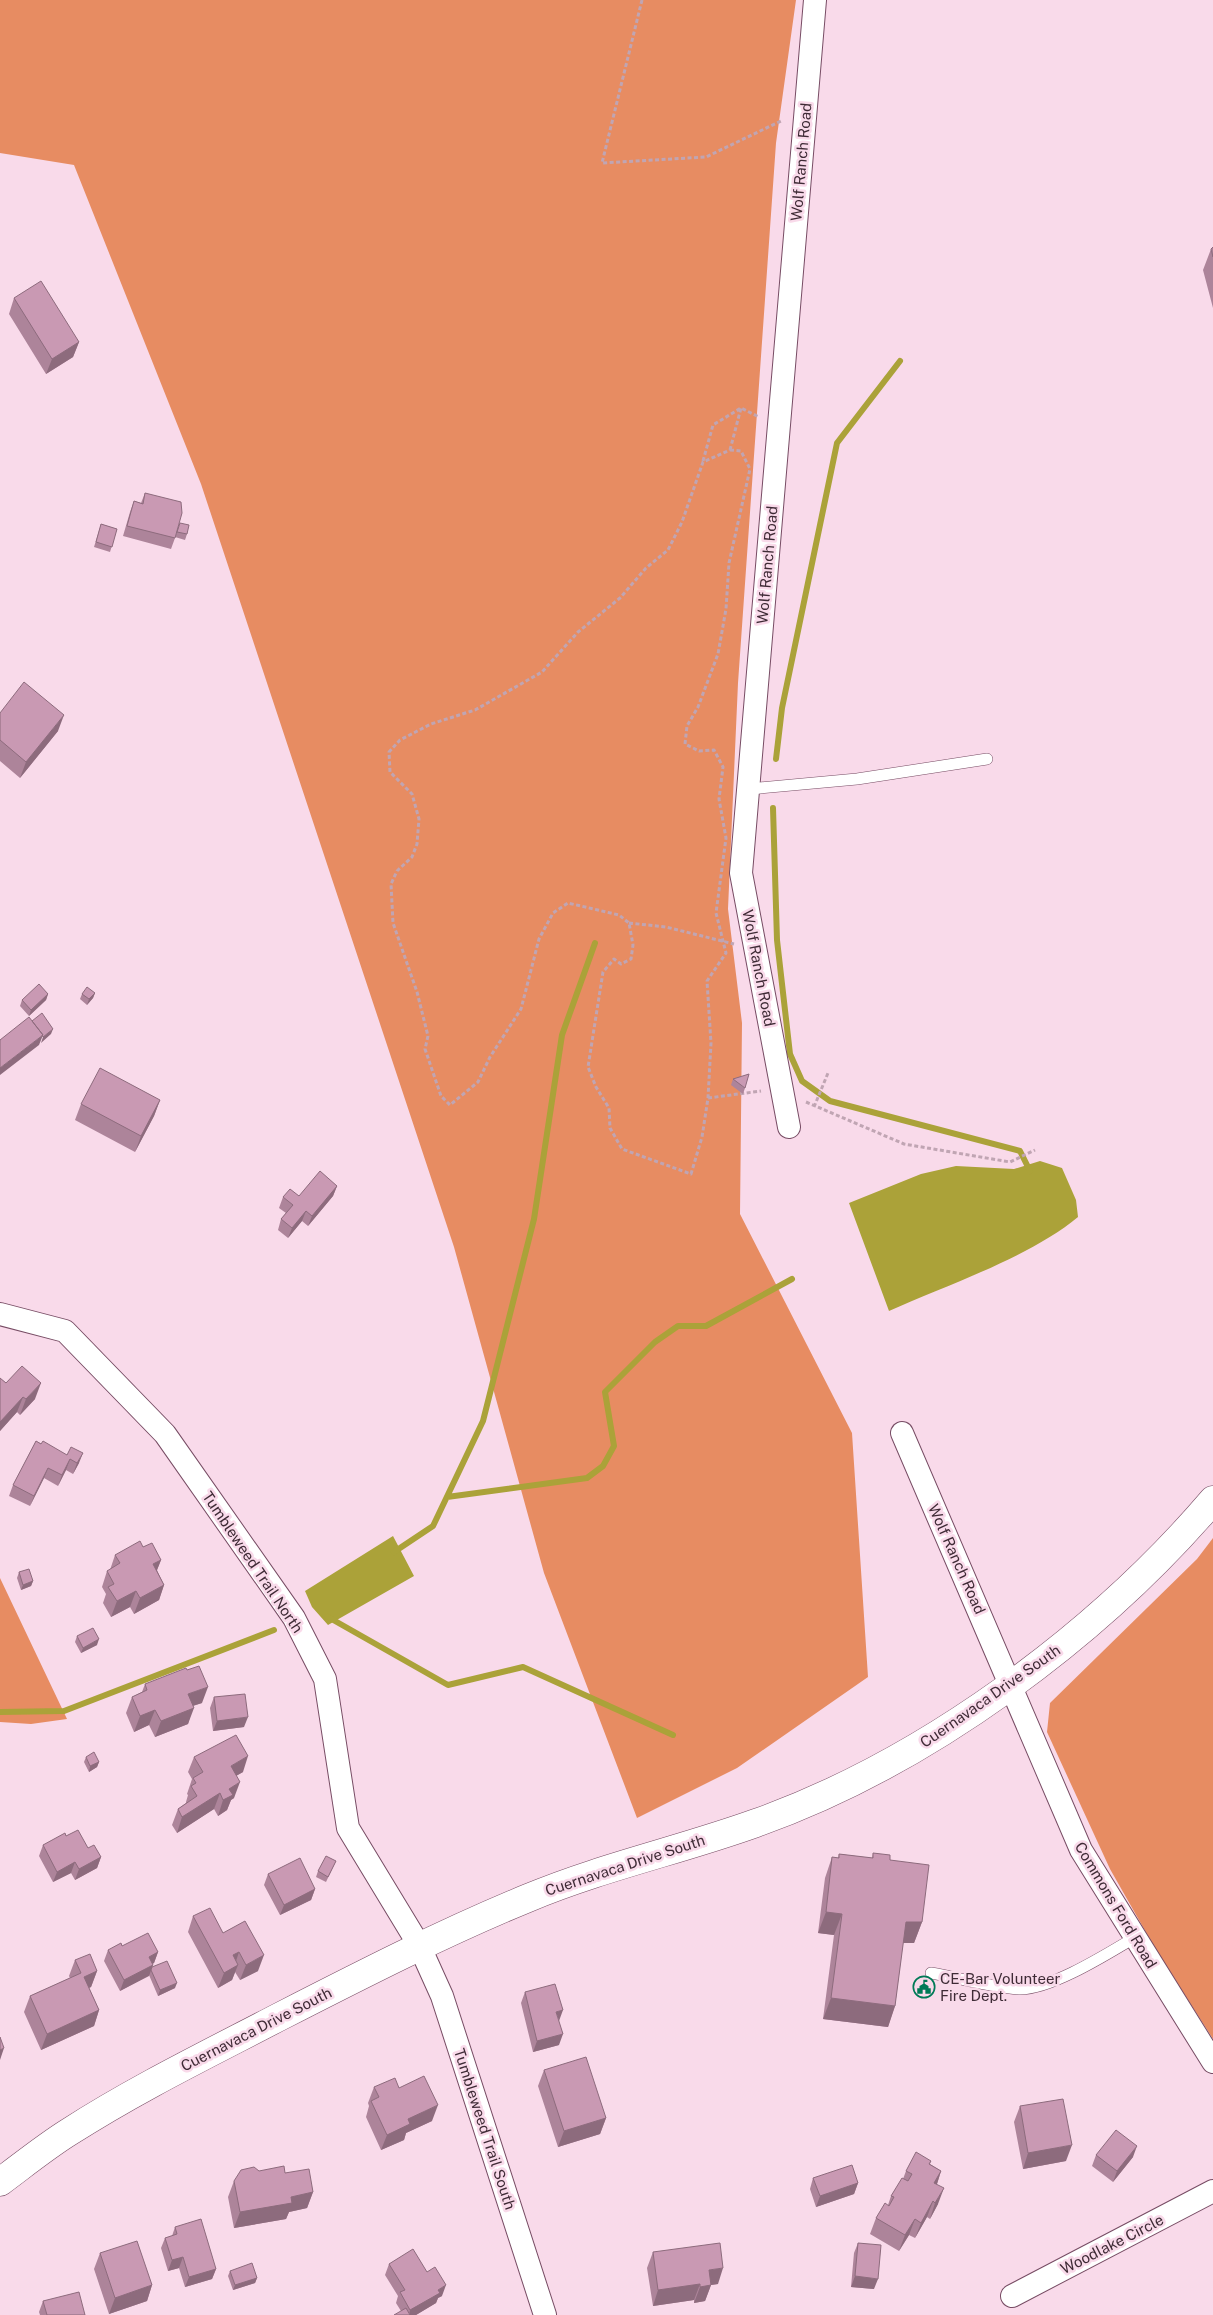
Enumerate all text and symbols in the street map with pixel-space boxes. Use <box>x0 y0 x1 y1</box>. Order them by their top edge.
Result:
street label: Wolf Ranch Road <box>787 102 815 222</box>
street label: Wolf Ranch Road <box>753 505 781 625</box>
street label: Wolf Ranch Road <box>739 908 779 1028</box>
street label: Tumbleweed Trail North <box>199 1488 307 1636</box>
street label: Wolf Ranch Road <box>925 1501 989 1617</box>
street label: Cuernavaca Drive South <box>917 1641 1063 1751</box>
street label: Cuernavaca Drive South <box>543 1831 707 1899</box>
street label: Commons Ford Road <box>1072 1839 1160 1971</box>
place label: CE-Bar Volunteer Fire Dept. <box>940 1970 1060 2004</box>
public building icon: CE-Bar Volunteer Fire Dept. <box>912 1975 936 1999</box>
street label: Cuernavaca Drive South <box>178 1984 334 2074</box>
street label: Tumbleweed Trail South <box>451 2046 519 2212</box>
street label: Woodlake Circle <box>1058 2211 1166 2277</box>

